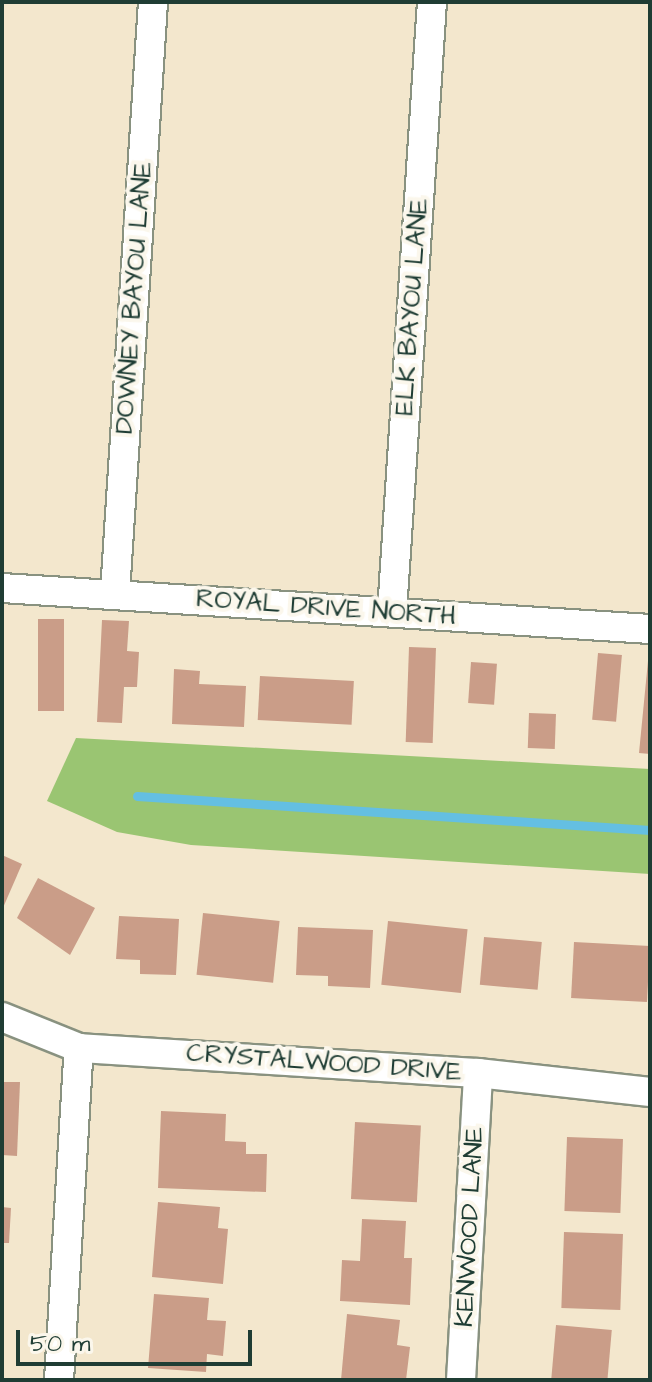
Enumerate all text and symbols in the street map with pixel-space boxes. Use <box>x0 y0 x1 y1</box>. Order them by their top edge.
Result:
street label: DOWNEY BAYOU LANE <box>109 161 159 435</box>
street label: ELK BAYOU LANE <box>389 198 435 416</box>
street label: ROYAL DRIVE NORTH <box>195 583 457 633</box>
street label: CRYSTALWOOD DRIVE <box>185 1038 463 1088</box>
street label: KENWOOD LANE <box>449 1126 491 1328</box>
scale bar <box>20 1314 256 1364</box>
text: 50 m <box>30 1327 90 1361</box>

